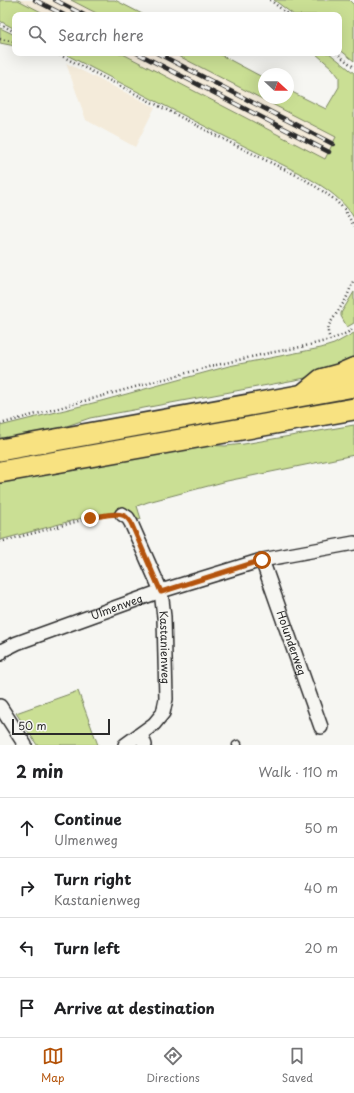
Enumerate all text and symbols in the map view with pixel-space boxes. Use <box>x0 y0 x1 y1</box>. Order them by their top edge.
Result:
search box <box>12 12 342 56</box>
icon: search <box>26 23 48 45</box>
text: Search here <box>58 23 144 46</box>
north arrow <box>258 68 294 104</box>
route end <box>81 509 99 527</box>
route start <box>253 551 271 569</box>
street label: Ulmenweg <box>88 589 145 624</box>
street label: Holunderweg <box>272 608 311 678</box>
street label: Kastanienweg <box>155 610 175 684</box>
scale bar <box>12 717 110 736</box>
text: 50 m <box>18 717 47 734</box>
text: 2 min <box>16 758 63 784</box>
text: Walk · 110 m <box>259 762 338 781</box>
text: Continue <box>54 807 122 830</box>
icon: ahead <box>16 817 38 839</box>
text: 50 m <box>304 818 338 837</box>
text: Ulmenweg <box>54 830 118 849</box>
text: Turn right <box>54 867 131 890</box>
icon: right <box>16 877 38 899</box>
text: 40 m <box>304 878 338 897</box>
text: Kastanienweg <box>54 890 141 909</box>
text: Turn left <box>54 936 120 959</box>
icon: left <box>16 937 38 959</box>
text: 20 m <box>304 938 338 957</box>
text: Arrive at destination <box>54 996 215 1019</box>
icon: arrive <box>16 997 38 1019</box>
tab: Map <box>41 1045 64 1086</box>
tab: Directions <box>146 1045 200 1086</box>
tab: Saved <box>282 1045 313 1086</box>

